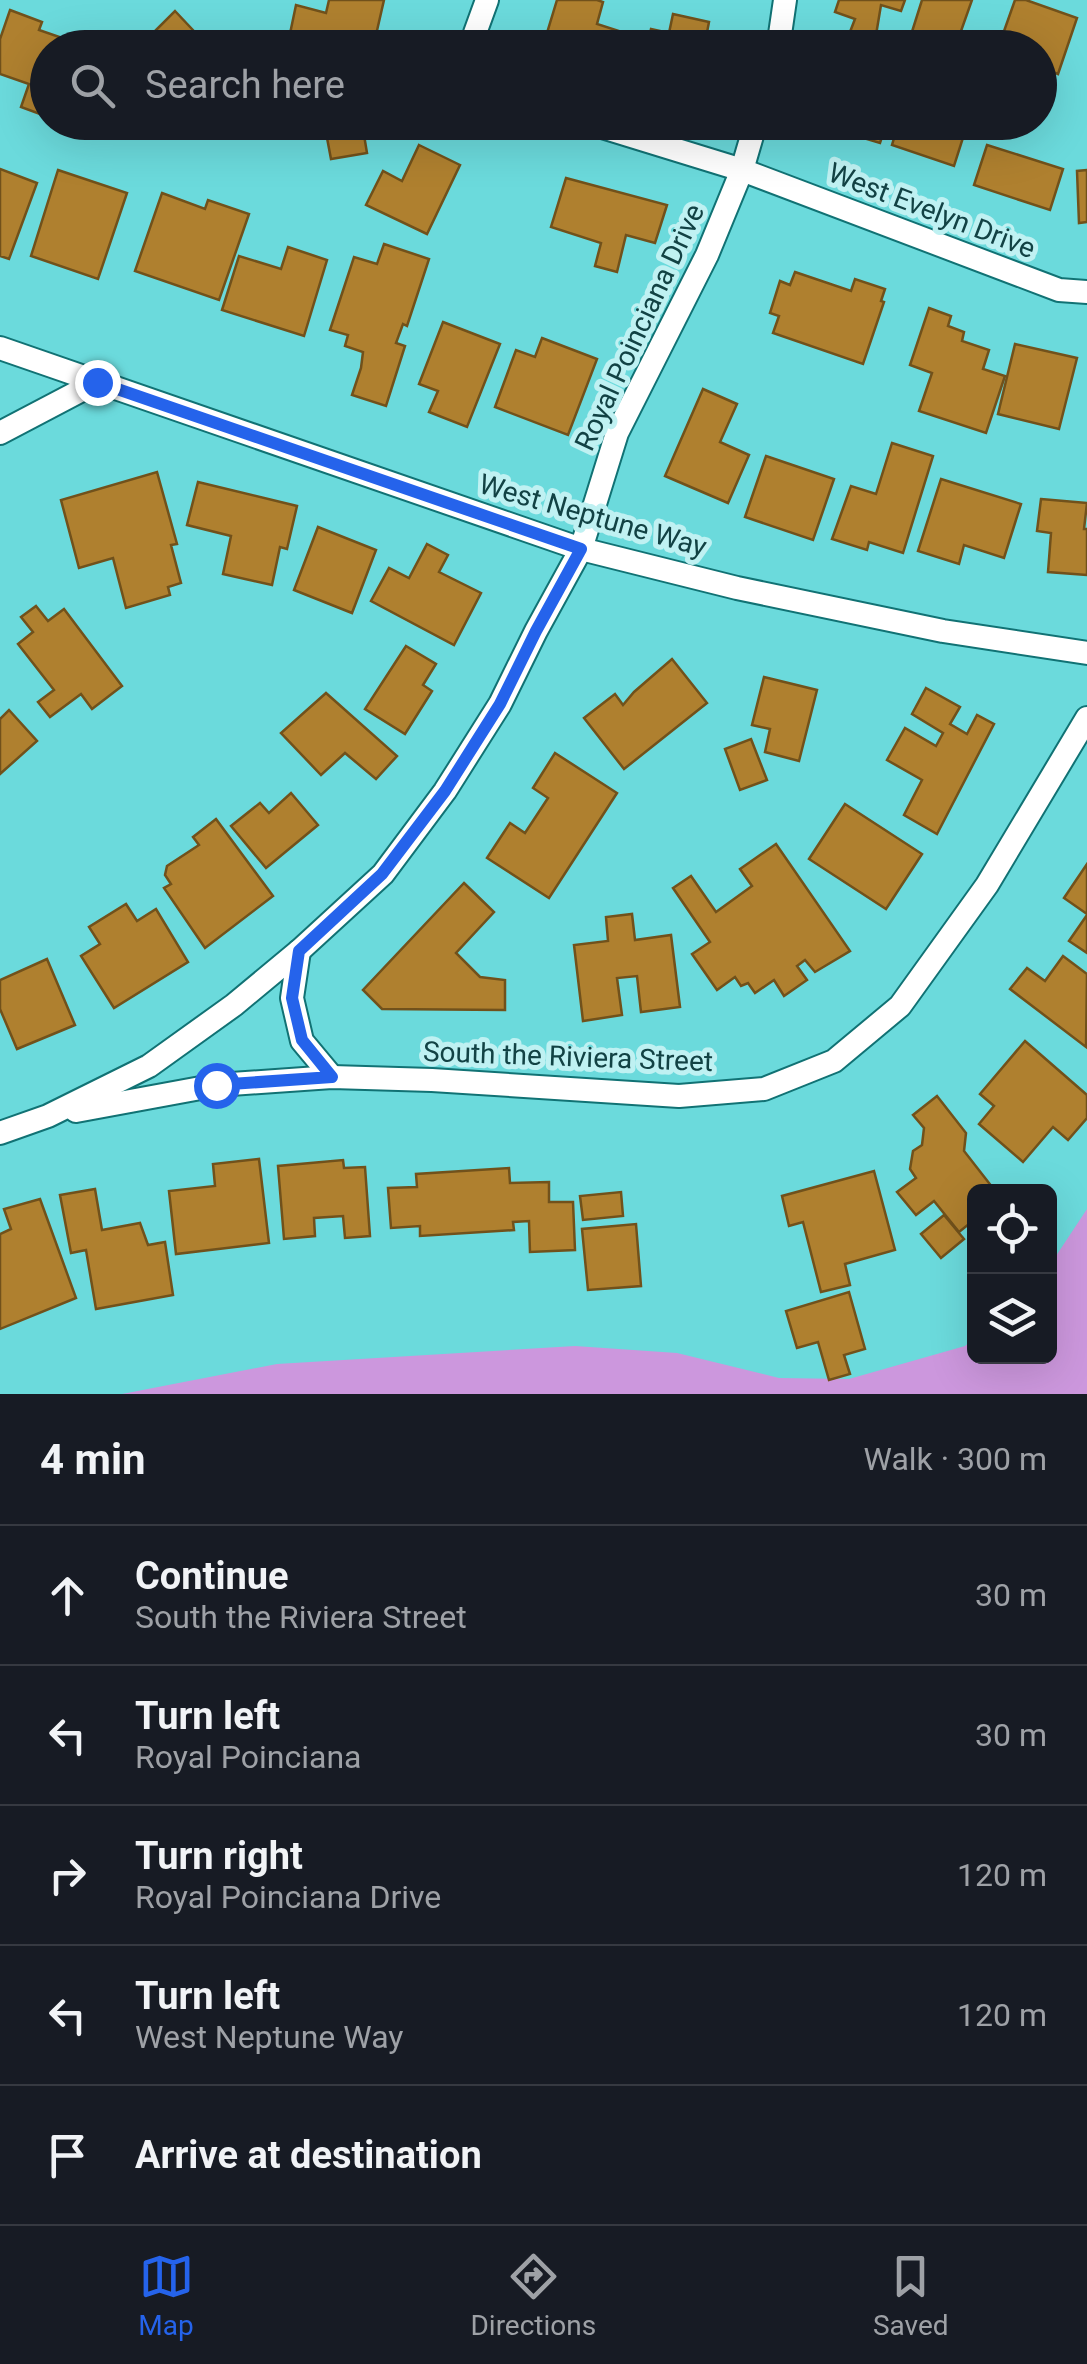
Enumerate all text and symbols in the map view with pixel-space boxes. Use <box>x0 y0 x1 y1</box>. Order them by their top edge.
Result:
search box <box>30 30 1057 140</box>
icon: search <box>65 58 120 113</box>
text: Search here <box>145 63 345 107</box>
street label: West Evelyn Drive <box>824 156 1040 265</box>
street label: Royal Poinciana Drive <box>568 199 711 456</box>
route end <box>75 360 121 406</box>
street label: West Neptune Way <box>475 467 710 564</box>
street label: South the Riviera Street <box>422 1035 714 1078</box>
route start <box>194 1063 240 1109</box>
map controls <box>967 1184 1057 1364</box>
button: locate <box>967 1184 1057 1274</box>
button: layers <box>967 1274 1057 1364</box>
text: 4 min <box>40 1435 146 1484</box>
text: Walk · 300 m <box>864 1440 1047 1478</box>
text: Continue <box>135 1554 289 1598</box>
icon: ahead <box>40 1568 95 1623</box>
text: 30 m <box>975 1576 1047 1614</box>
text: South the Riviera Street <box>135 1598 467 1636</box>
text: Turn left <box>135 1694 280 1738</box>
icon: left <box>40 1708 95 1763</box>
text: 30 m <box>975 1716 1047 1754</box>
text: Royal Poinciana <box>135 1738 361 1776</box>
text: Turn right <box>135 1834 303 1878</box>
icon: right <box>40 1848 95 1903</box>
text: 120 m <box>957 1856 1047 1894</box>
text: Royal Poinciana Drive <box>135 1878 441 1916</box>
text: Turn left <box>135 1974 280 2018</box>
icon: left <box>40 1988 95 2043</box>
text: 120 m <box>957 1996 1047 2034</box>
text: West Neptune Way <box>135 2018 403 2056</box>
icon: arrive <box>40 2128 95 2183</box>
text: Arrive at destination <box>135 2133 482 2177</box>
tab: Map <box>138 2249 194 2342</box>
tab: Directions <box>470 2249 596 2342</box>
tab: Saved <box>873 2249 949 2342</box>

